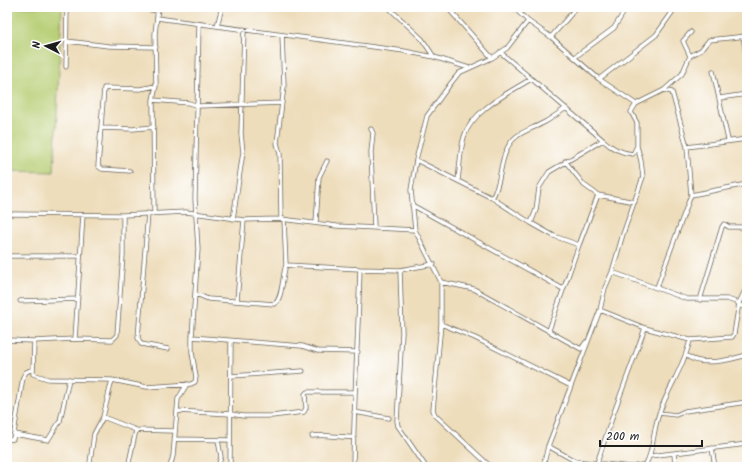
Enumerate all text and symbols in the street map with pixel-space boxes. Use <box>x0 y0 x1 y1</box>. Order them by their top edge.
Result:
north arrow <box>26 26 66 66</box>
text: N <box>28 41 46 49</box>
scale bar <box>600 422 702 448</box>
text: 200 m <box>606 427 640 446</box>

